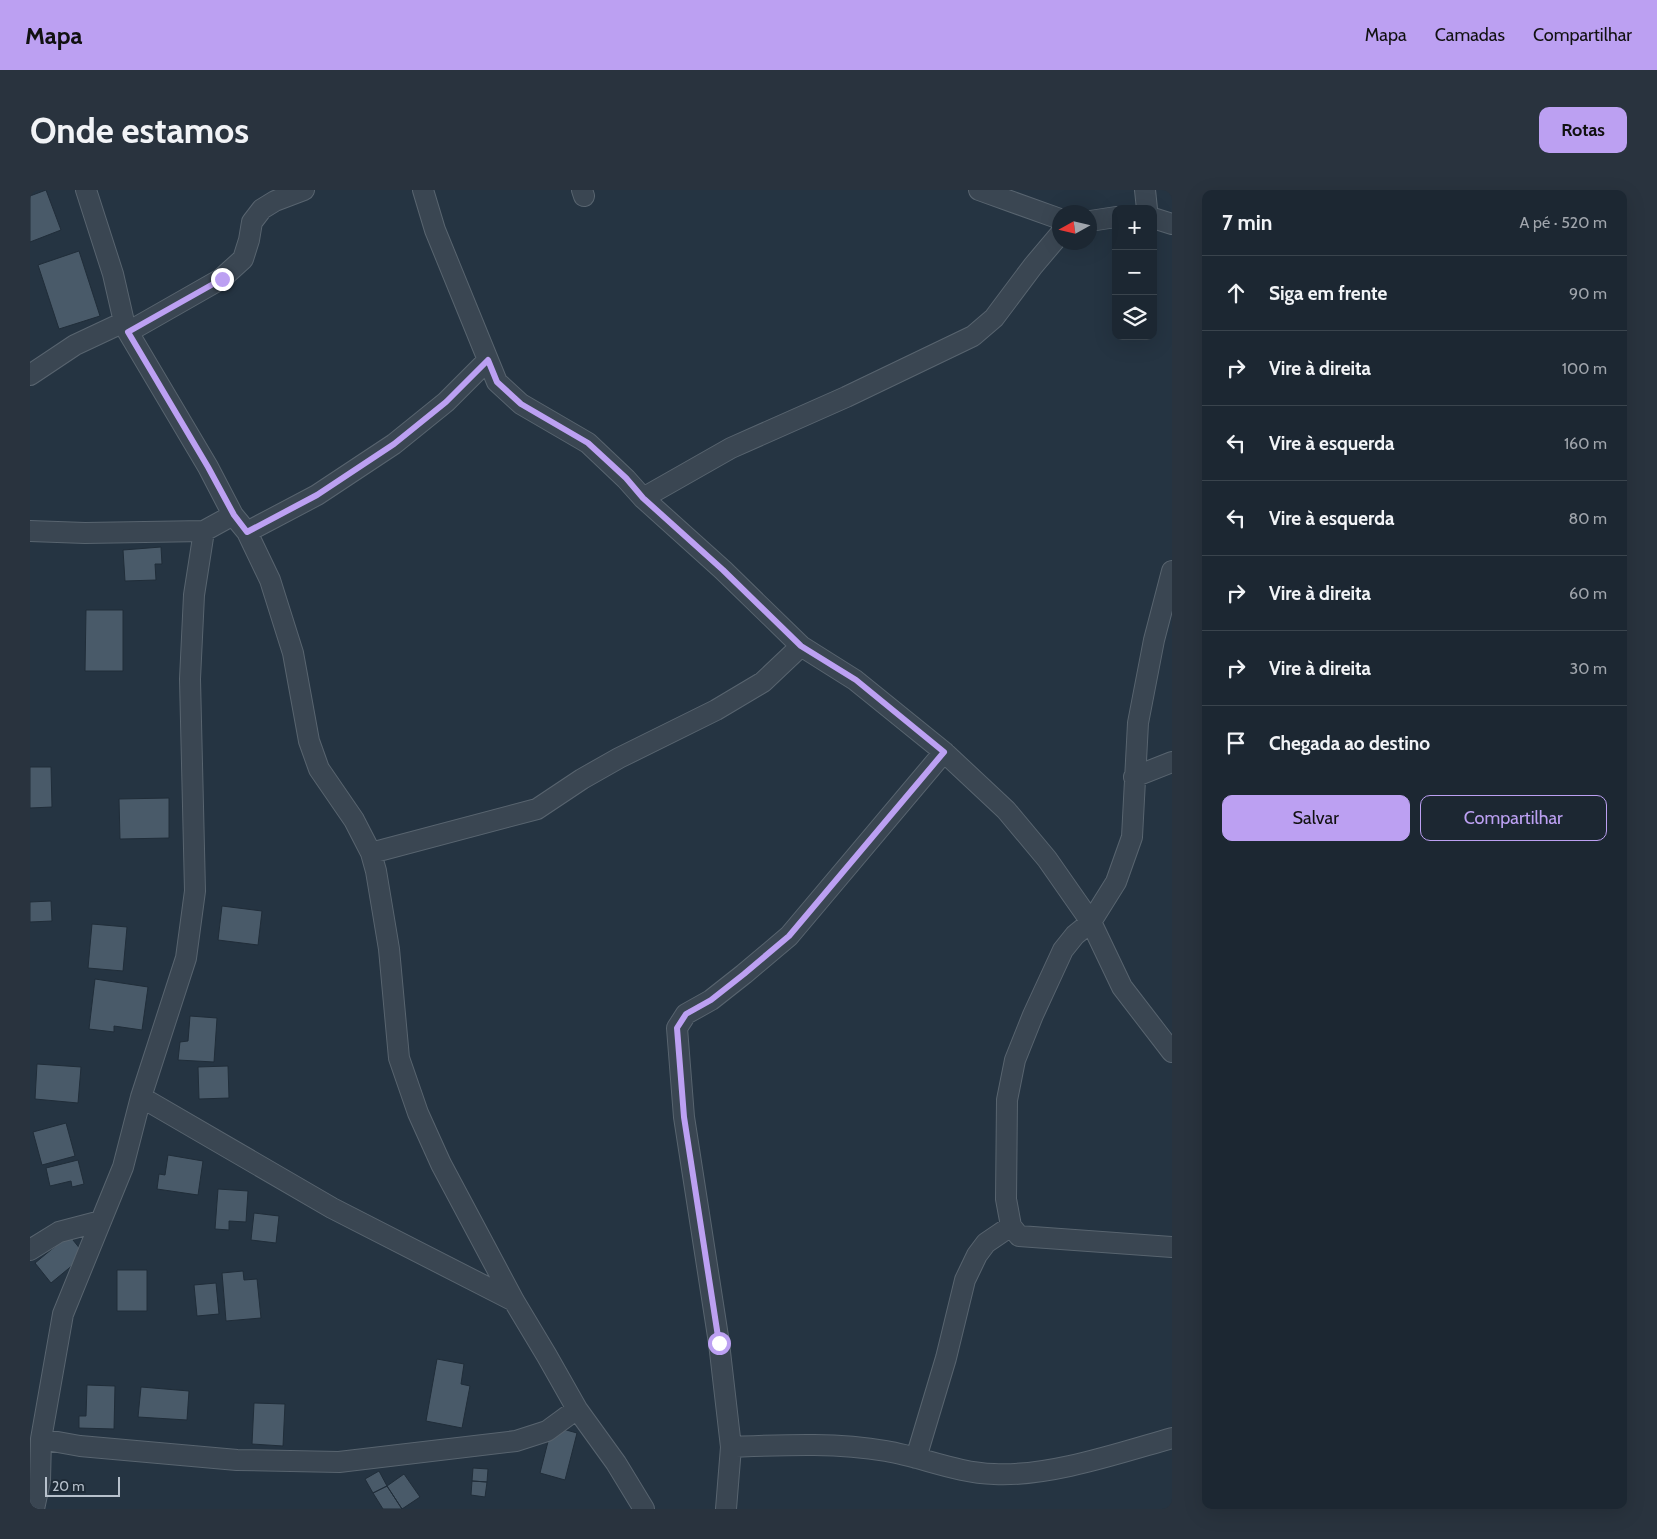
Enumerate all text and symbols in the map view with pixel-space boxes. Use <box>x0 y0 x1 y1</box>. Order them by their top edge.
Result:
text: Mapa <box>25 21 82 50</box>
text: Mapa <box>1365 24 1407 46</box>
text: Camadas <box>1435 24 1505 46</box>
text: Compartilhar <box>1533 24 1632 46</box>
button: Rotas <box>1539 107 1627 153</box>
text: Onde estamos <box>30 109 249 152</box>
north arrow <box>1052 205 1097 250</box>
map controls <box>1112 205 1157 340</box>
button: + <box>1112 205 1157 250</box>
text: 7 min <box>1222 210 1272 235</box>
text: A pé · 520 m <box>1520 213 1607 232</box>
button: − <box>1112 250 1157 295</box>
route end <box>211 268 234 291</box>
icon: ahead <box>1222 279 1250 307</box>
text: Siga em frente <box>1269 282 1387 305</box>
text: 90 m <box>1569 284 1607 303</box>
button: layers <box>1112 295 1157 340</box>
icon: right <box>1222 354 1250 382</box>
text: Vire à direita <box>1269 357 1371 380</box>
text: 100 m <box>1562 359 1607 378</box>
icon: left <box>1222 429 1250 457</box>
text: Vire à esquerda <box>1269 432 1395 455</box>
text: 160 m <box>1564 434 1607 453</box>
icon: left <box>1222 504 1250 532</box>
text: Vire à esquerda <box>1269 507 1395 530</box>
text: 80 m <box>1569 509 1607 528</box>
icon: right <box>1222 579 1250 607</box>
text: Vire à direita <box>1269 582 1371 605</box>
text: 60 m <box>1569 584 1607 603</box>
icon: right <box>1222 654 1250 682</box>
text: Vire à direita <box>1269 657 1371 680</box>
text: 30 m <box>1570 659 1607 678</box>
icon: arrive <box>1222 729 1250 757</box>
text: Chegada ao destino <box>1269 732 1430 755</box>
button: Salvar <box>1222 795 1410 841</box>
button: Compartilhar <box>1420 795 1607 841</box>
route start <box>708 1332 731 1355</box>
scale bar <box>45 1474 120 1497</box>
text: 20 m <box>52 1477 85 1495</box>

